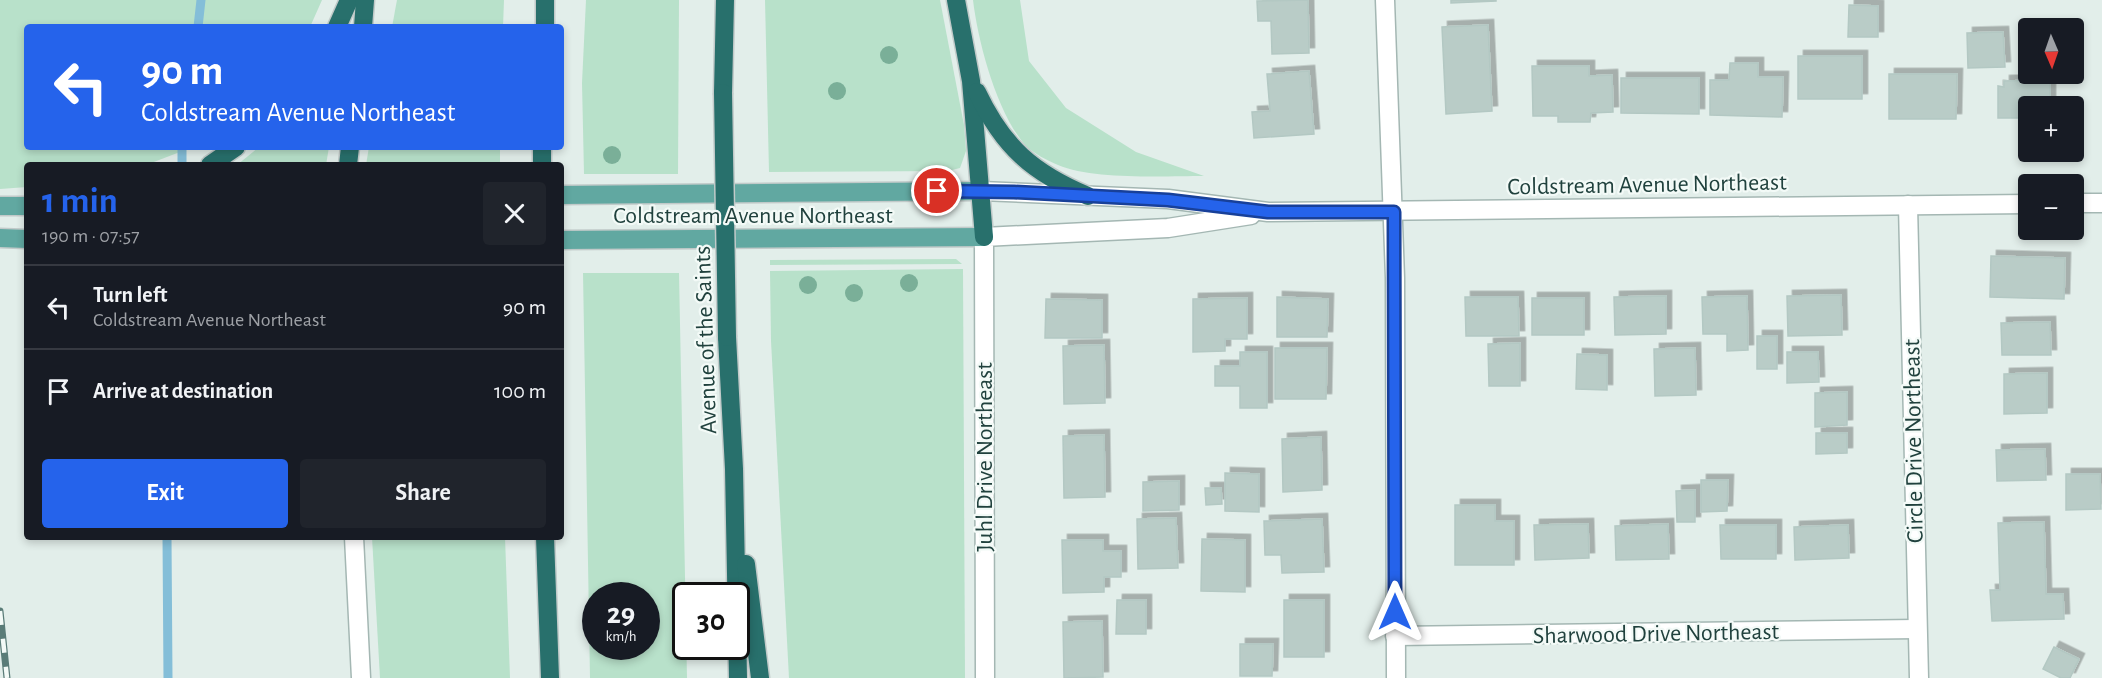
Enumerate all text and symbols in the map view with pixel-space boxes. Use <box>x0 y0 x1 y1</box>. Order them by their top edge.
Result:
north arrow <box>2018 18 2084 84</box>
map controls <box>2018 18 2084 240</box>
icon: left <box>42 48 120 126</box>
text: 90 m <box>141 50 223 92</box>
button: + <box>2018 96 2084 162</box>
text: Coldstream Avenue Northeast <box>141 99 455 126</box>
pin <box>911 165 962 216</box>
street label: Coldstream Avenue Northeast <box>1507 171 1787 199</box>
icon: arrive <box>920 174 953 207</box>
button: − <box>2018 174 2084 240</box>
button: close <box>483 182 546 245</box>
text: 1 min <box>42 183 118 219</box>
street label: Coldstream Avenue Northeast <box>613 204 893 228</box>
text: 190 m · 07:57 <box>42 226 140 246</box>
street label: Avenue of the Saints <box>691 245 721 434</box>
text: Turn left <box>93 284 167 306</box>
icon: left <box>42 291 75 324</box>
text: 90 m <box>503 296 546 318</box>
text: Coldstream Avenue Northeast <box>93 310 326 330</box>
street label: Circle Drive Northeast <box>1900 338 1928 543</box>
street label: Juhl Drive Northeast <box>973 362 997 552</box>
icon: arrive <box>42 375 75 408</box>
text: Arrive at destination <box>93 380 273 402</box>
text: 100 m <box>494 380 546 402</box>
button: Exit <box>42 459 288 528</box>
button: Share <box>300 459 546 528</box>
position arrow <box>1363 580 1427 644</box>
speed limit sign: 30 <box>672 582 750 660</box>
text: 29 <box>607 599 635 629</box>
street label: Sharwood Drive Northeast <box>1533 620 1780 648</box>
text: km/h <box>606 629 636 644</box>

